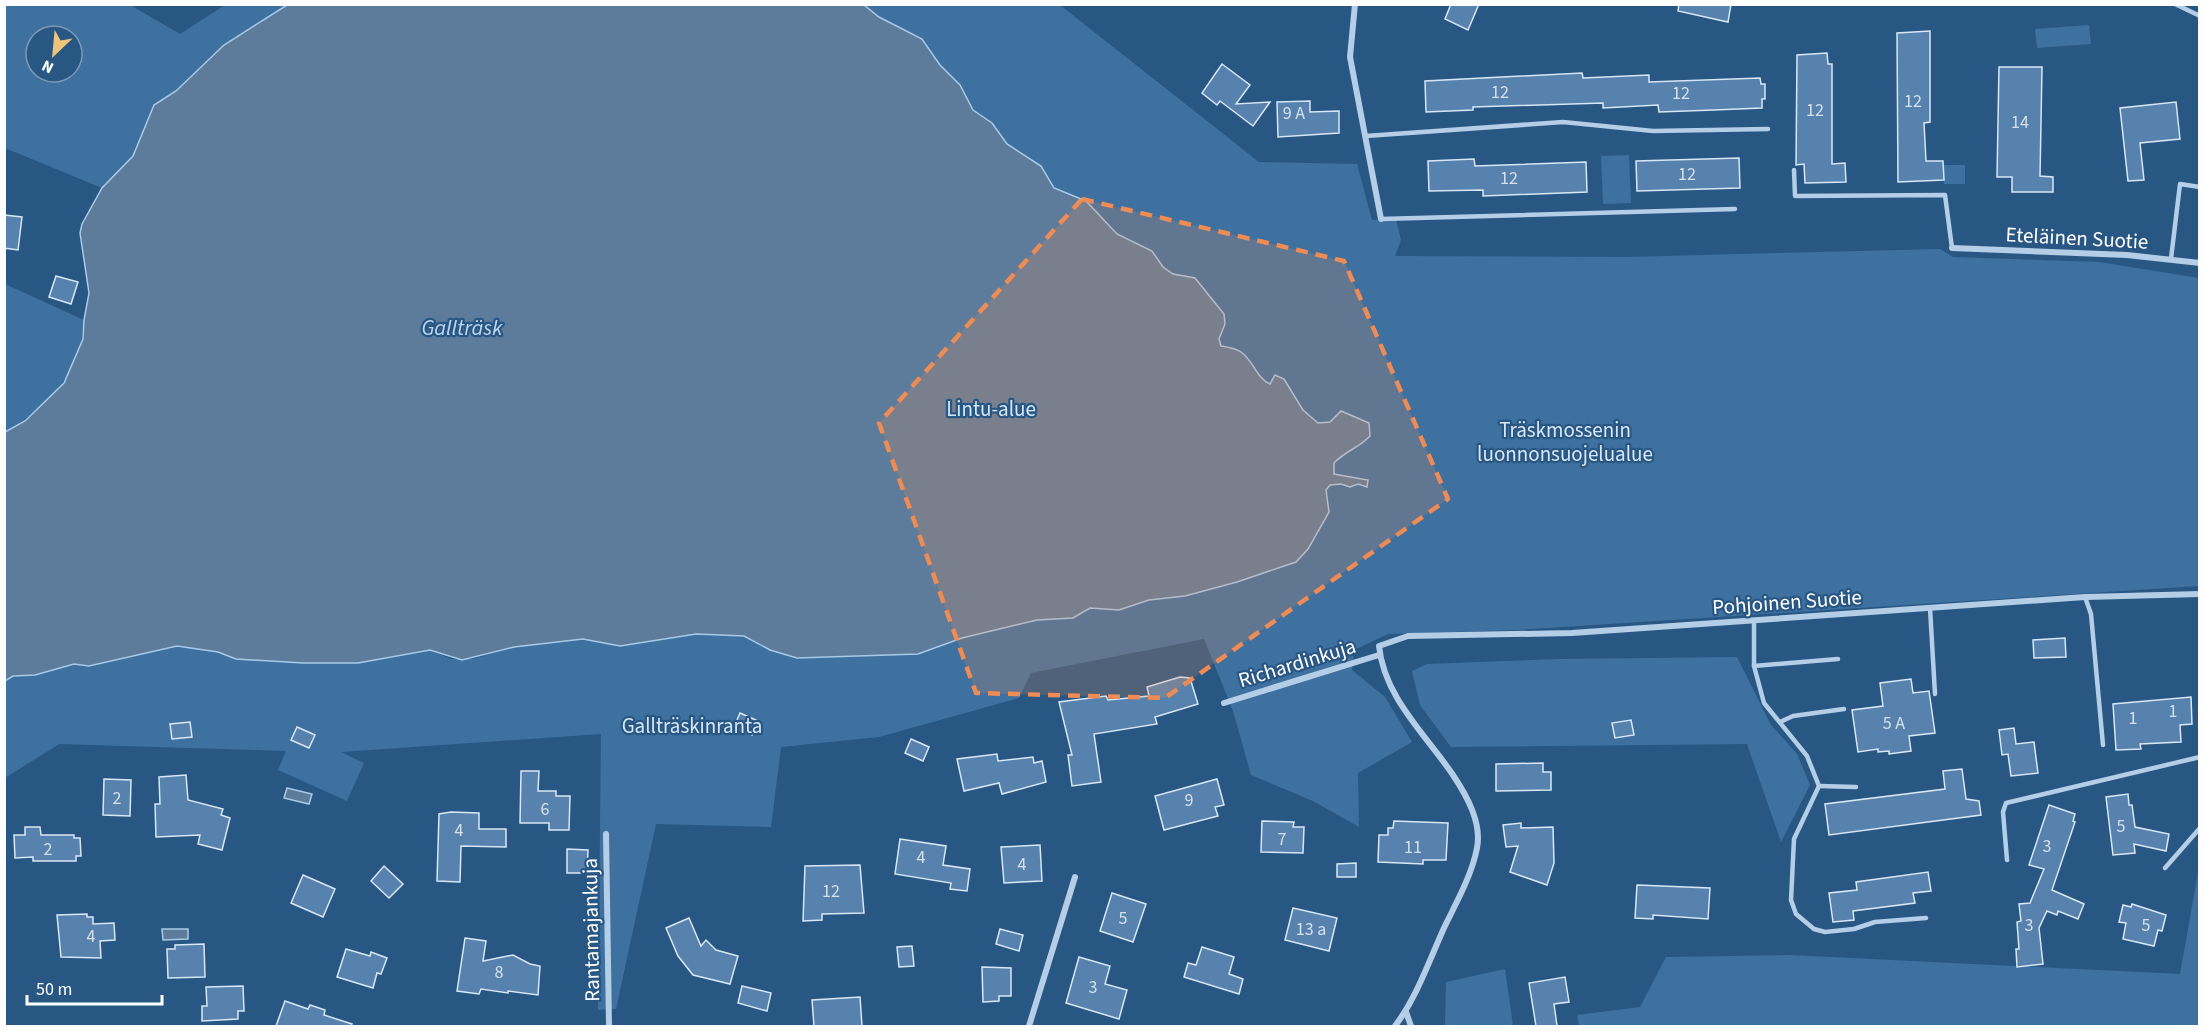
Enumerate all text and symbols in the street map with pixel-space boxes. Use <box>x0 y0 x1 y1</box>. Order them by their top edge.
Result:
north arrow <box>24 24 84 84</box>
text: N <box>38 54 57 79</box>
house number: 12 <box>1491 80 1509 105</box>
house number: 12 <box>1672 81 1690 106</box>
house number: 12 <box>1904 89 1922 114</box>
house number: 12 <box>1806 98 1824 123</box>
house number: 9 A <box>1283 101 1305 126</box>
house number: 14 <box>2011 110 2029 135</box>
house number: 12 <box>1678 162 1696 187</box>
house number: 12 <box>1500 166 1518 191</box>
street label: Eteläinen Suotie <box>2005 219 2149 257</box>
water label: Gallträsk <box>421 312 503 344</box>
park label: Lintu-alue <box>946 394 1036 424</box>
park label: Träskmossenin luonnonsuojelualue <box>1477 415 1653 469</box>
street label: Pohjoinen Suotie <box>1711 582 1863 622</box>
street label: Richardinkuja <box>1235 631 1359 695</box>
house number: 1 <box>2169 699 2177 724</box>
house number: 1 <box>2129 706 2137 731</box>
park label: Gallträskinranta <box>622 711 762 741</box>
house number: 5 A <box>1883 711 1905 736</box>
house number: 2 <box>113 786 122 811</box>
house number: 9 <box>1185 788 1194 813</box>
house number: 6 <box>541 797 550 822</box>
house number: 5 <box>2117 814 2126 839</box>
house number: 4 <box>455 818 464 843</box>
house number: 7 <box>1278 827 1287 852</box>
house number: 3 <box>2043 834 2052 859</box>
house number: 11 <box>1404 835 1422 860</box>
house number: 2 <box>44 837 53 862</box>
house number: 4 <box>917 845 926 870</box>
house number: 4 <box>1018 852 1027 877</box>
street label: Rantamajankuja <box>575 858 607 1002</box>
house number: 12 <box>822 879 840 904</box>
house number: 5 <box>1119 906 1128 931</box>
house number: 3 <box>2025 913 2034 938</box>
house number: 5 <box>2142 913 2151 938</box>
house number: 13 a <box>1296 917 1326 942</box>
house number: 4 <box>87 924 96 949</box>
house number: 8 <box>495 960 504 985</box>
scale bar <box>27 968 162 1006</box>
house number: 3 <box>1089 975 1098 1000</box>
text: 50 m <box>36 977 72 1002</box>

